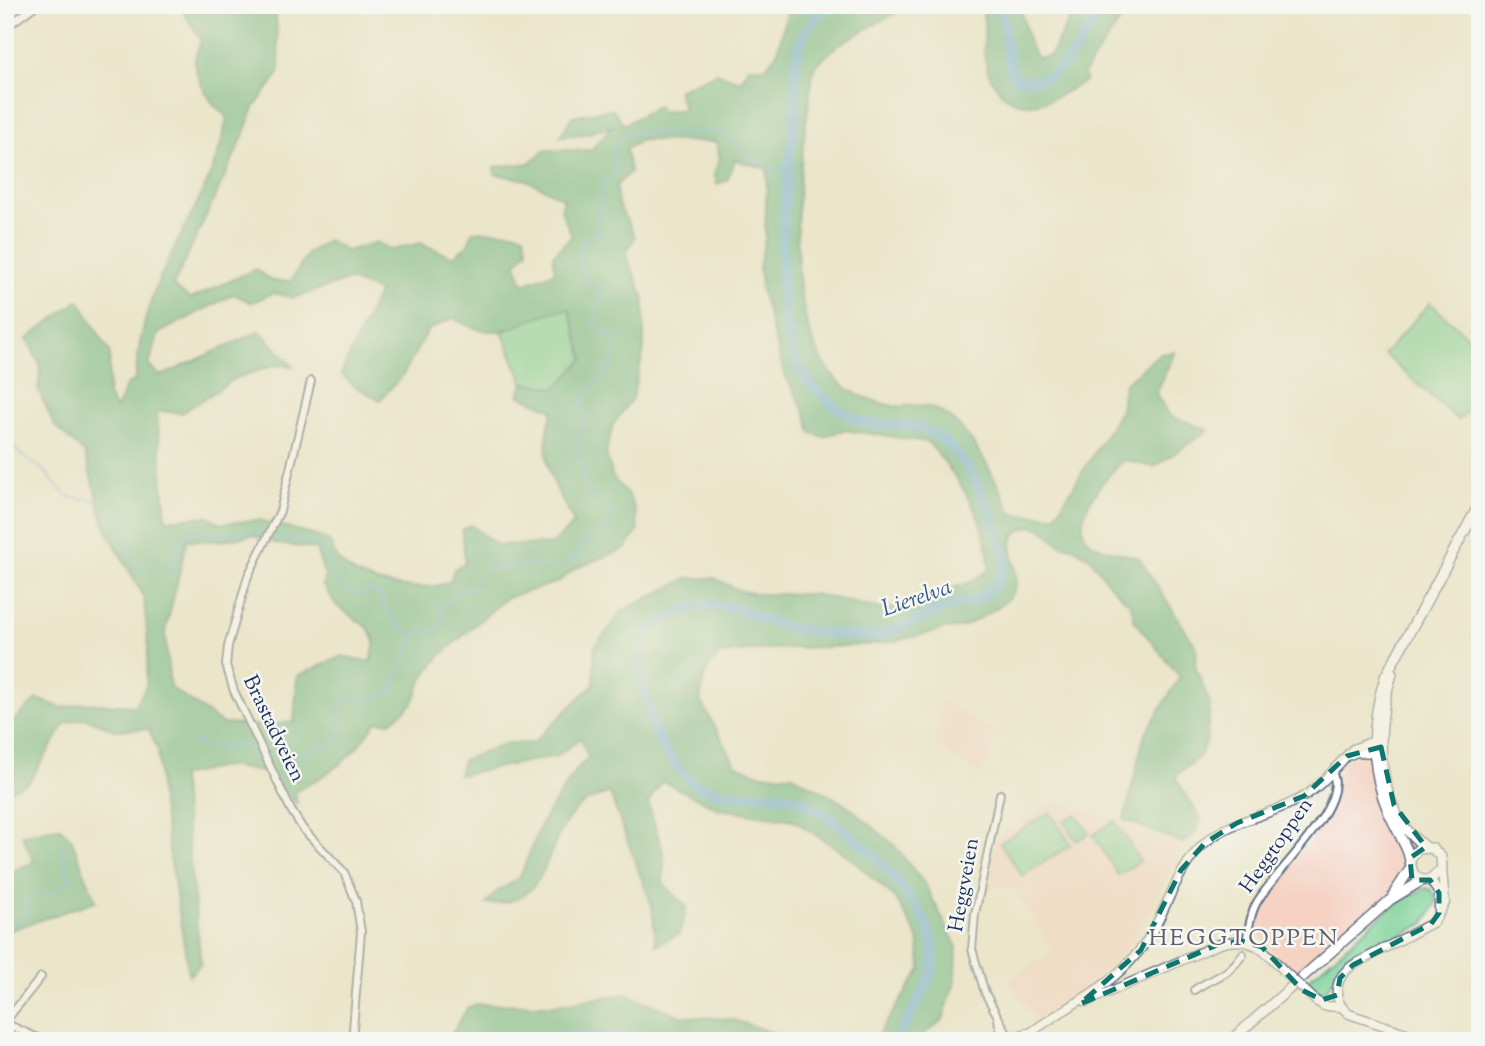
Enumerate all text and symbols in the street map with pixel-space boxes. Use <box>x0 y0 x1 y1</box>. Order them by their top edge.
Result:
water label: Lierelva <box>877 572 957 626</box>
street label: Brastadveien <box>234 671 312 787</box>
street label: Heggtoppen <box>1233 792 1321 900</box>
street label: Heggveien <box>942 836 988 934</box>
district label: HEGGTOPPEN <box>1149 922 1339 956</box>

